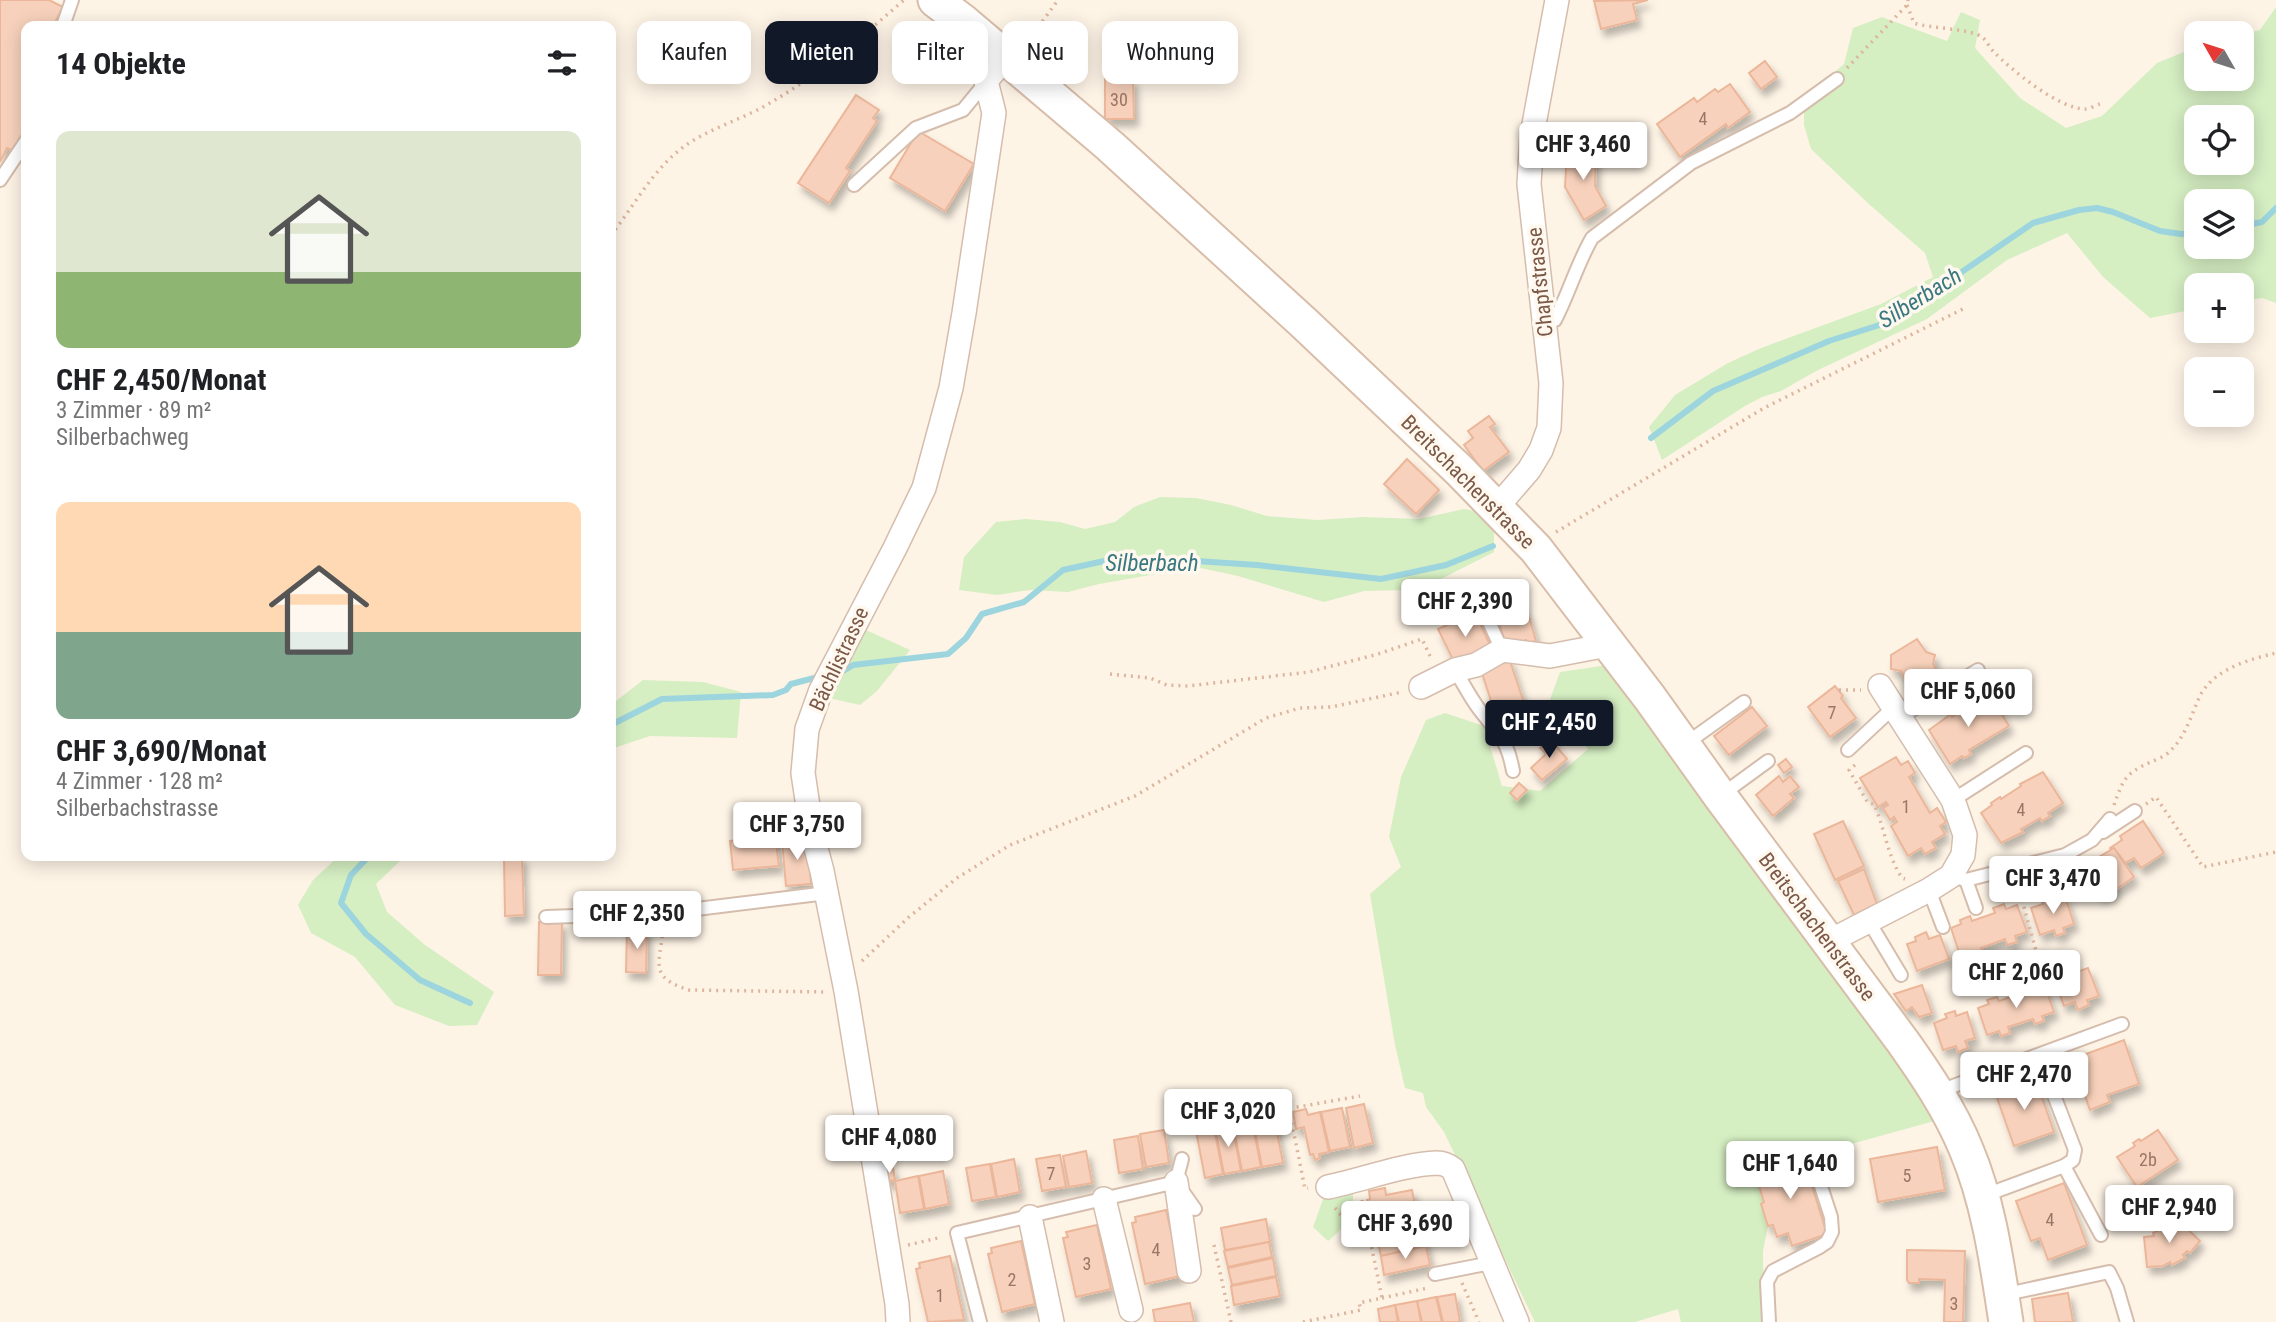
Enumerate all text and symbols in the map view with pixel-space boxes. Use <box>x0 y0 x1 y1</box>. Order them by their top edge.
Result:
chip: Kaufen <box>637 21 751 84</box>
chip: Mieten <box>765 21 878 84</box>
chip: Filter <box>892 21 988 84</box>
chip: Neu <box>1002 21 1088 84</box>
chip: Wohnung <box>1102 21 1238 84</box>
north arrow <box>2184 21 2254 91</box>
map controls <box>2184 21 2254 427</box>
icon: filters <box>543 44 581 82</box>
text: 14 Objekte <box>56 46 186 81</box>
house number: 30 <box>1110 89 1128 110</box>
button: locate <box>2184 105 2254 175</box>
house number: 4 <box>1699 108 1708 129</box>
pin: CHF 3,460 <box>1503 122 1663 182</box>
text: CHF 3,460 <box>1535 131 1631 158</box>
icon: home <box>256 176 382 302</box>
button: layers <box>2184 189 2254 259</box>
street label: Chapfstrasse <box>1522 226 1558 338</box>
water label: Silberbach <box>1873 262 1967 334</box>
button: + <box>2184 273 2254 343</box>
button: − <box>2184 357 2254 427</box>
text: CHF 2,450/Monat <box>56 362 266 397</box>
text: 3 Zimmer · 89 m² <box>56 397 211 424</box>
street label: Breitschachenstrasse <box>1396 410 1540 554</box>
text: Silberbachweg <box>56 424 189 451</box>
icon: home <box>256 547 382 673</box>
water label: Silberbach <box>1106 550 1198 577</box>
pin: CHF 2,390 <box>1385 580 1545 639</box>
text: CHF 2,390 <box>1417 588 1513 615</box>
street label: Bächlistrasse <box>804 603 874 715</box>
pin: CHF 5,060 <box>1888 670 2048 729</box>
text: CHF 5,060 <box>1920 678 2016 705</box>
pin: CHF 2,450 <box>1469 700 1629 760</box>
house number: 7 <box>1828 702 1837 723</box>
text: CHF 2,450 <box>1501 709 1597 736</box>
text: CHF 3,690/Monat <box>56 733 266 768</box>
text: 4 Zimmer · 128 m² <box>56 768 223 795</box>
text: Silberbachstrasse <box>56 795 218 822</box>
house number: 1 <box>1902 796 1910 817</box>
house number: 4 <box>2017 799 2026 820</box>
pin: CHF 3,750 <box>717 802 877 862</box>
text: CHF 3,750 <box>749 811 845 838</box>
street label: Breitschachenstrasse <box>1754 848 1880 1006</box>
pin: CHF 3,470 <box>1973 856 2133 916</box>
text: CHF 3,470 <box>2005 865 2101 892</box>
pin: CHF 2,350 <box>557 892 717 951</box>
text: CHF 2,350 <box>589 900 685 927</box>
pin: CHF 2,060 <box>1936 950 2096 1010</box>
text: CHF 2,060 <box>1968 959 2064 986</box>
pin: CHF 2,470 <box>1944 1052 2104 1112</box>
text: CHF 2,470 <box>1976 1061 2072 1088</box>
pin: CHF 3,020 <box>1148 1090 1308 1149</box>
text: CHF 3,020 <box>1180 1098 1276 1125</box>
pin: CHF 4,080 <box>809 1116 969 1175</box>
text: CHF 4,080 <box>841 1124 937 1151</box>
pin: CHF 1,640 <box>1710 1142 1870 1201</box>
house number: 2b <box>2139 1149 2157 1170</box>
text: CHF 1,640 <box>1742 1150 1838 1177</box>
house number: 7 <box>1047 1163 1056 1184</box>
house number: 5 <box>1903 1165 1912 1186</box>
pin: CHF 2,940 <box>2089 1186 2249 1245</box>
text: CHF 2,940 <box>2121 1194 2217 1221</box>
pin: CHF 3,690 <box>1325 1202 1485 1261</box>
house number: 4 <box>2046 1209 2055 1230</box>
text: CHF 3,690 <box>1357 1210 1453 1237</box>
house number: 4 <box>1152 1239 1161 1260</box>
house number: 3 <box>1083 1253 1091 1274</box>
house number: 2 <box>1008 1269 1017 1290</box>
house number: 1 <box>936 1285 944 1306</box>
house number: 3 <box>1950 1293 1958 1314</box>

